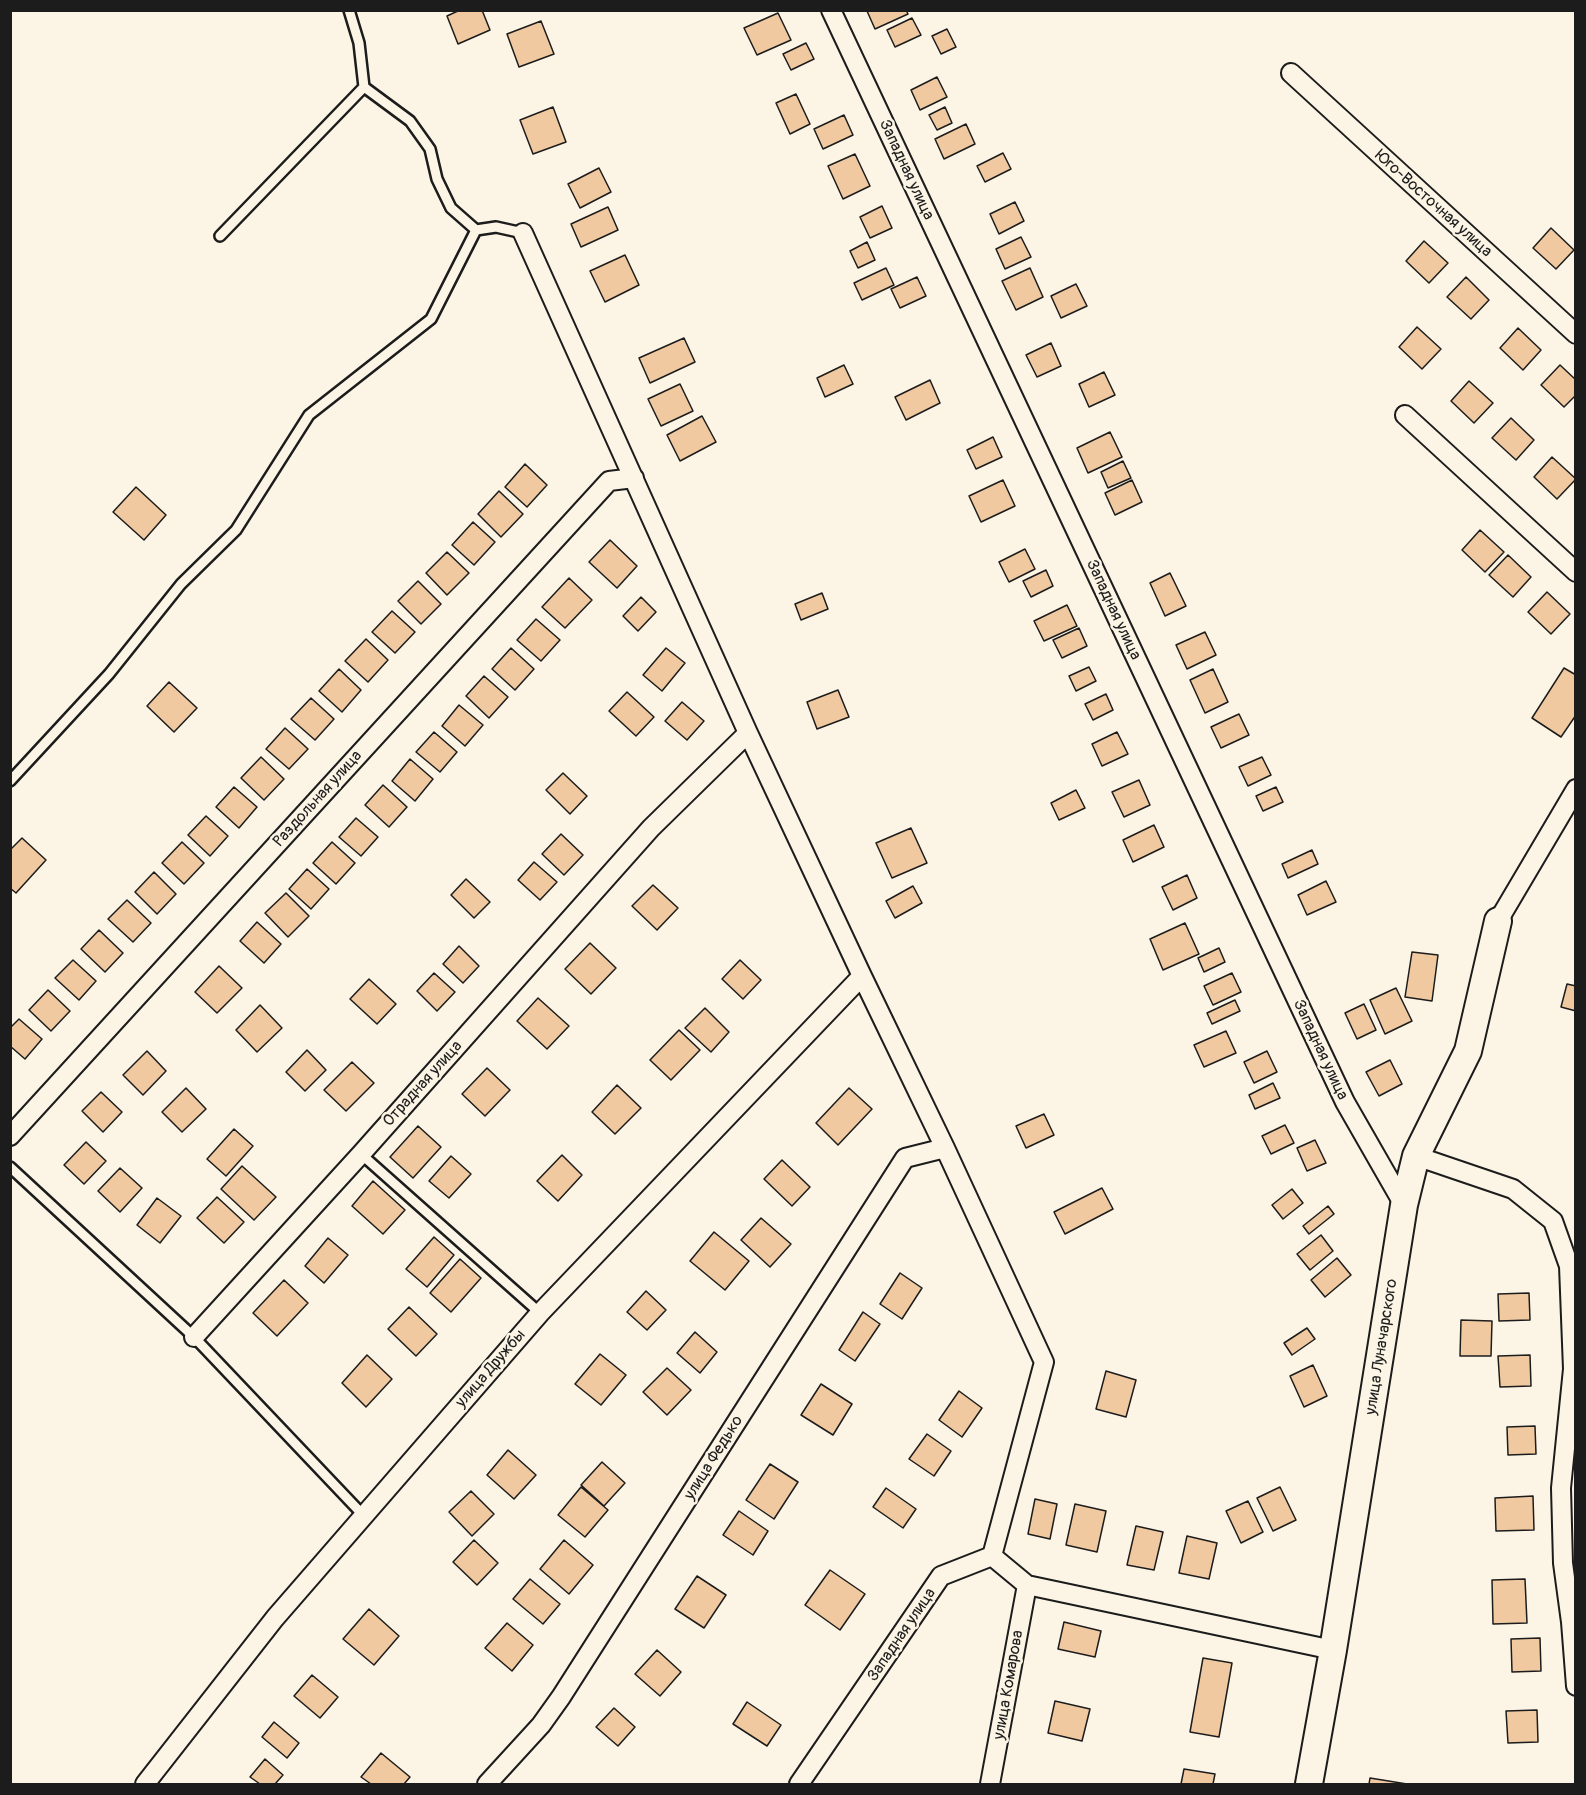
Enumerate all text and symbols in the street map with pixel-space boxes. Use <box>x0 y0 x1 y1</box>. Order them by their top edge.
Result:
street label: Западная улица <box>874 117 938 223</box>
street label: Юго-Восточная улица <box>1370 146 1496 262</box>
street label: Западная улица <box>1081 557 1145 663</box>
street label: Раздольная улица <box>270 747 366 851</box>
street label: Западная улица <box>1288 997 1352 1103</box>
street label: Отрадная улица <box>379 1037 467 1131</box>
street label: улица Луначарского <box>1362 1278 1402 1416</box>
street label: улица Дружбы <box>452 1326 530 1412</box>
street label: улица Федько <box>680 1412 748 1504</box>
street label: Западная улица <box>864 1585 940 1685</box>
street label: улица Комарова <box>990 1629 1028 1741</box>

